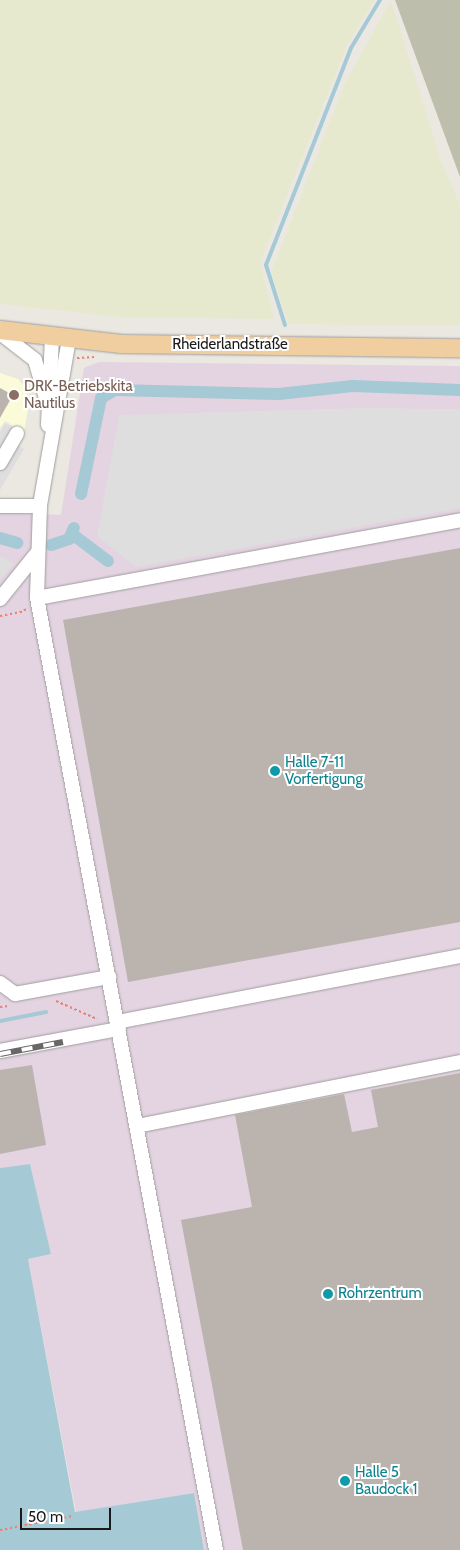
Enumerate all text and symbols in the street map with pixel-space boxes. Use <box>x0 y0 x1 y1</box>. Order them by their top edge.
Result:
street label: Rheiderlandstraße <box>172 336 288 354</box>
place label: DRK-Betriebskita Nautilus <box>24 377 133 412</box>
marker: DRK-Betriebskita Nautilus <box>8 389 20 401</box>
place label: Halle 7-11 Vorfertigung <box>285 753 363 788</box>
marker: Halle 7-11 Vorfertigung <box>269 765 281 777</box>
place label: Rohrzentrum <box>338 1285 422 1303</box>
marker: Rohrzentrum <box>322 1288 334 1300</box>
place label: Halle 5 Baudock 1 <box>355 1463 417 1498</box>
marker: Halle 5 Baudock 1 <box>339 1475 351 1487</box>
scale bar <box>22 1498 114 1530</box>
text: 50 m <box>28 1508 63 1526</box>

